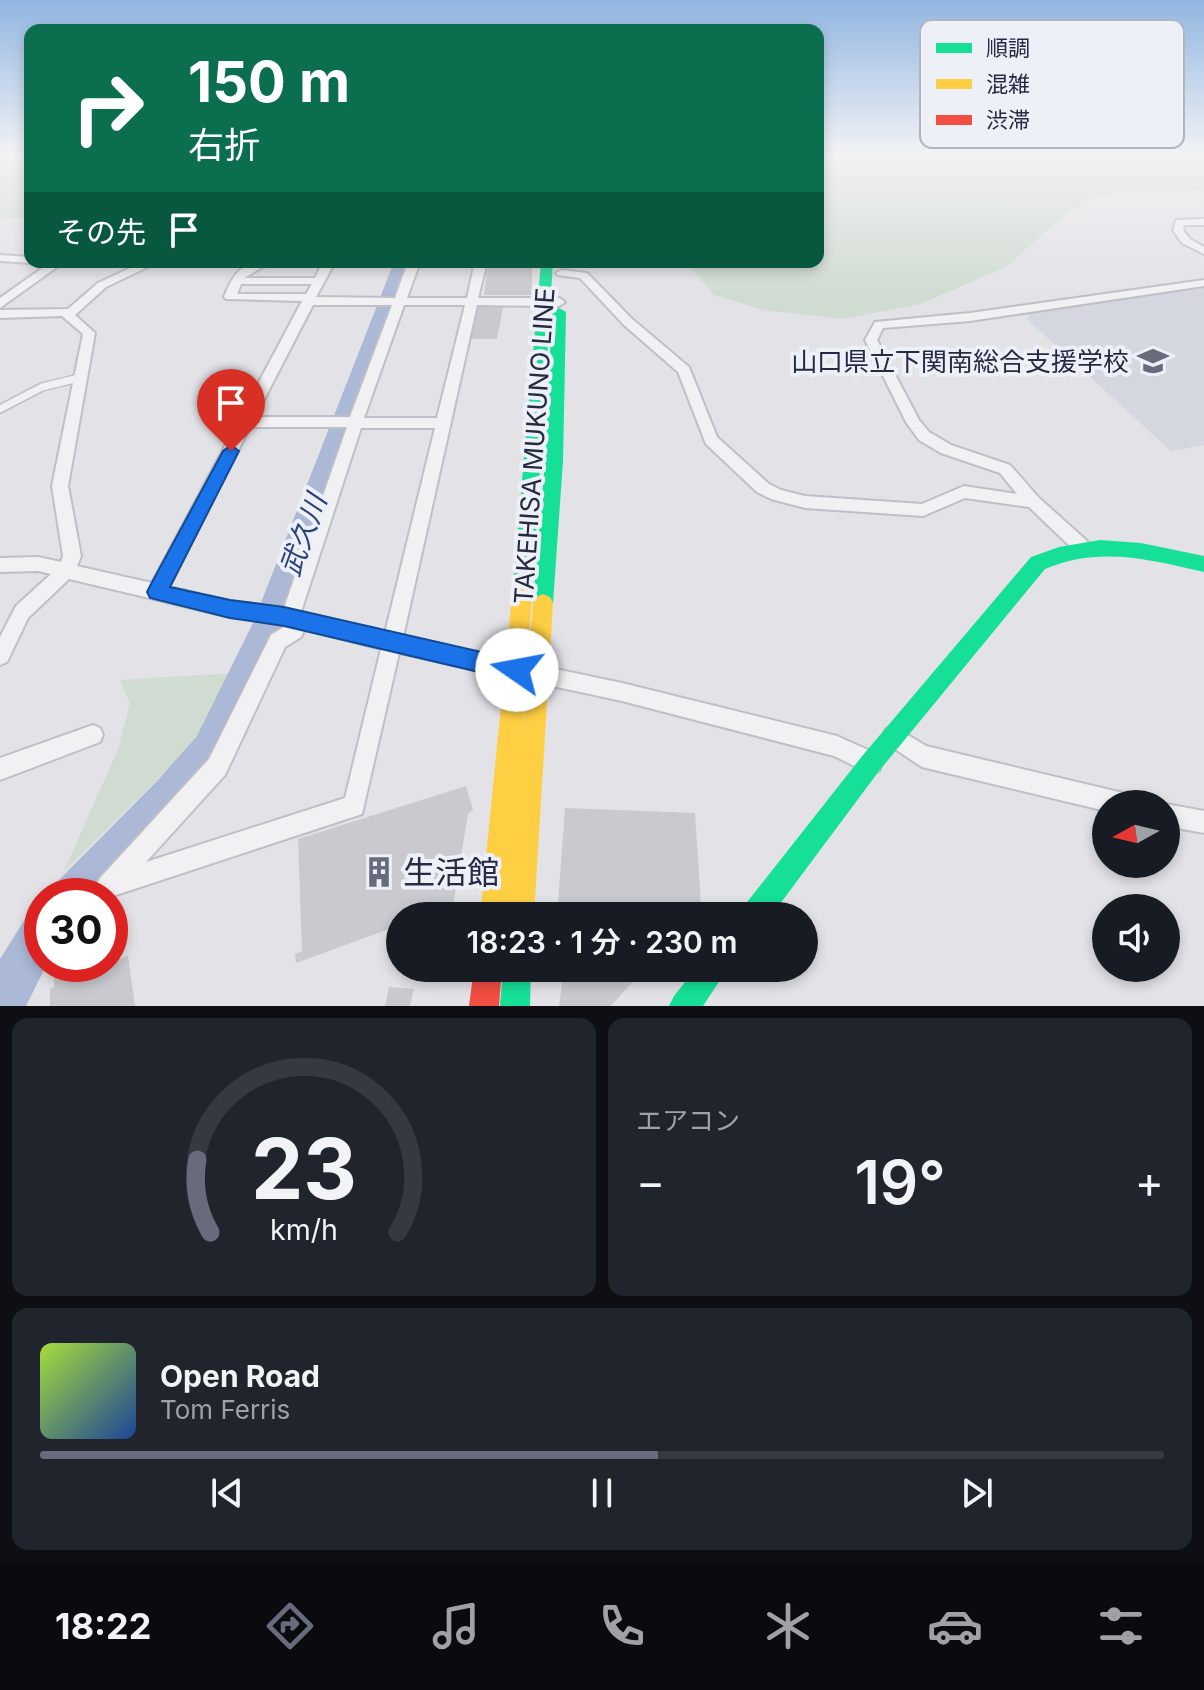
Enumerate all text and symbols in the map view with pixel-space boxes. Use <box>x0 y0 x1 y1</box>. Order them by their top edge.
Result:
legend <box>920 20 1184 148</box>
text: 順調 <box>986 35 1030 61</box>
text: 150 m <box>188 48 350 116</box>
icon: right <box>56 56 160 160</box>
text: 混雑 <box>986 71 1030 97</box>
text: 渋滞 <box>986 107 1030 133</box>
text: 右折 <box>188 123 260 167</box>
icon: arrive <box>162 208 206 252</box>
text: その先 <box>56 214 146 250</box>
street label: TAKEHISA MUKUNO LINE <box>507 287 561 605</box>
school or university icon: 山口県立下関南総合支援学校 <box>1136 344 1170 378</box>
place label: 山口県立下関南総合支援学校 <box>791 346 1129 377</box>
pin <box>197 369 265 451</box>
icon: arrive <box>209 381 253 425</box>
water label: 武久川 <box>273 487 334 580</box>
position arrow <box>475 628 559 712</box>
north arrow <box>1092 790 1180 878</box>
map controls <box>1092 790 1180 982</box>
place label: 生活館 <box>403 853 499 892</box>
building icon: 生活館 <box>362 855 396 889</box>
speed limit sign: 30 <box>24 878 128 982</box>
button: sound <box>1092 894 1180 982</box>
text: 18:23 · 1 分 · 230 m <box>467 924 737 960</box>
text: エアコン <box>636 1105 740 1136</box>
text: 23 <box>251 1118 357 1219</box>
text: 19° <box>854 1146 946 1218</box>
text: − <box>636 1155 665 1209</box>
text: + <box>1135 1155 1164 1209</box>
text: km/h <box>270 1212 338 1247</box>
text: Open Road <box>160 1358 320 1394</box>
text: Tom Ferris <box>160 1394 290 1425</box>
icon: previous <box>205 1471 249 1515</box>
icon: pause <box>580 1471 624 1515</box>
icon: next <box>955 1471 999 1515</box>
icon: directions <box>262 1598 318 1654</box>
icon: music <box>428 1598 484 1654</box>
icon: phone <box>594 1598 650 1654</box>
icon: climate <box>760 1598 816 1654</box>
icon: car <box>927 1598 983 1654</box>
icon: filters <box>1093 1598 1149 1654</box>
text: 18:22 <box>55 1604 151 1648</box>

